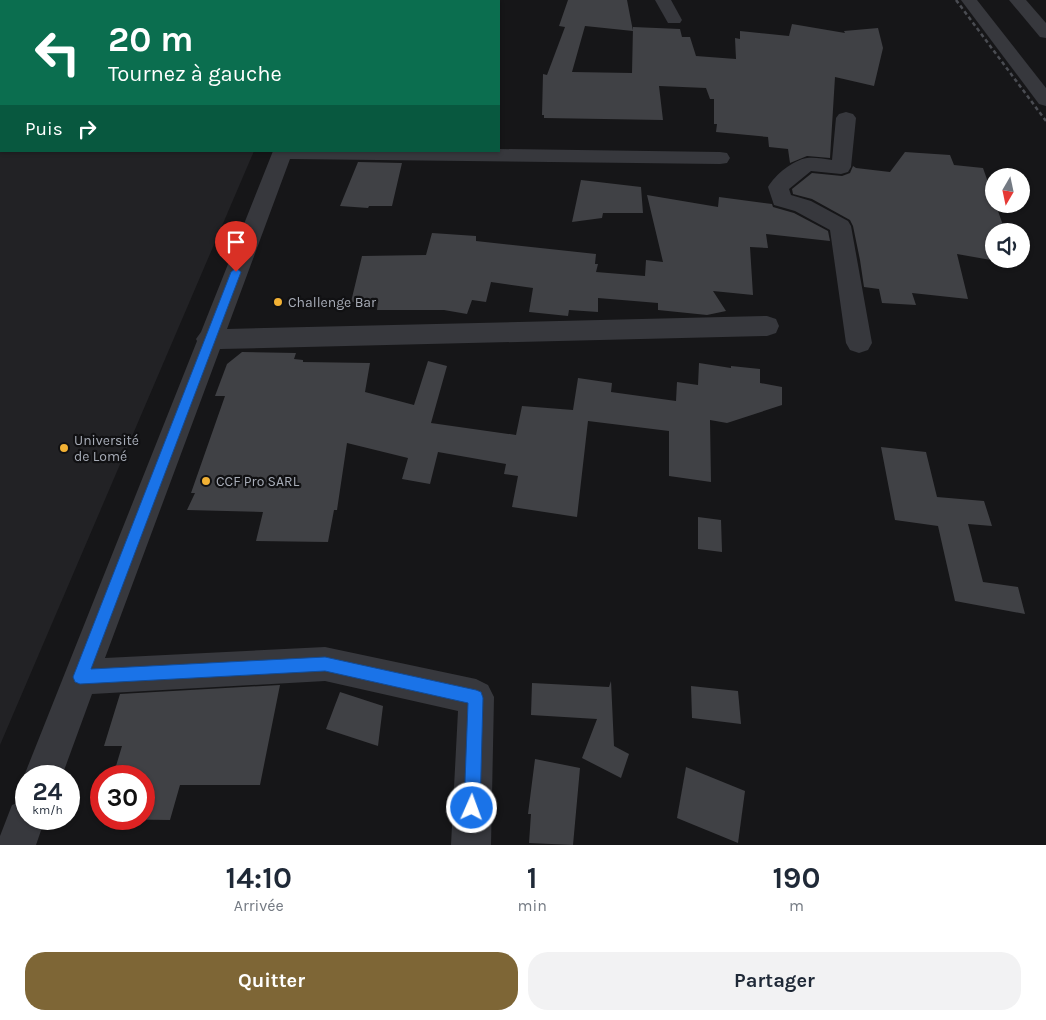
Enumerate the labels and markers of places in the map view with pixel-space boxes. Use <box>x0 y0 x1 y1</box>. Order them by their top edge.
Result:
pin <box>215 221 257 272</box>
place label: Challenge Bar <box>288 294 377 311</box>
marker: Challenge Bar <box>272 296 284 308</box>
place label: Université de Lomé <box>74 432 139 465</box>
marker: Université de Lomé <box>58 442 70 454</box>
place label: CCF Pro SARL <box>216 473 300 490</box>
marker: CCF Pro SARL <box>200 475 212 487</box>

